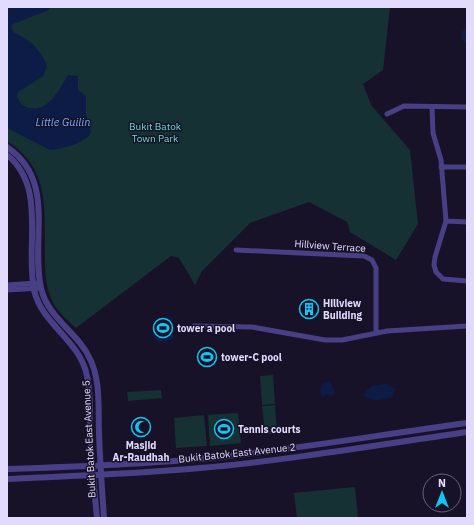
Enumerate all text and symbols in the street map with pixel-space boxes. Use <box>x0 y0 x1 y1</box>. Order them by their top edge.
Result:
water label: Little Guilin <box>36 115 90 129</box>
park label: Bukit Batok Town Park <box>129 120 182 145</box>
street label: Hillview Terrace <box>294 237 367 255</box>
place label: Hillview Building <box>323 297 362 322</box>
building icon: Hillview Building <box>298 298 320 320</box>
sports icon: tower a pool <box>152 317 174 339</box>
place label: tower a pool <box>177 322 235 335</box>
sports icon: tower-C pool <box>196 346 218 368</box>
place label: tower-C pool <box>221 351 282 364</box>
street label: Bukit Batok East Avenue 5 <box>79 380 99 498</box>
mosque icon: Masjid Ar-Raudhah <box>130 416 152 438</box>
sports icon: Tennis courts <box>213 418 235 440</box>
place label: Tennis courts <box>238 423 301 436</box>
place label: Masjid Ar-Raudhah <box>113 439 169 464</box>
street label: Bukit Batok East Avenue 2 <box>178 440 296 466</box>
north arrow <box>422 473 462 513</box>
text: N <box>438 476 446 490</box>

